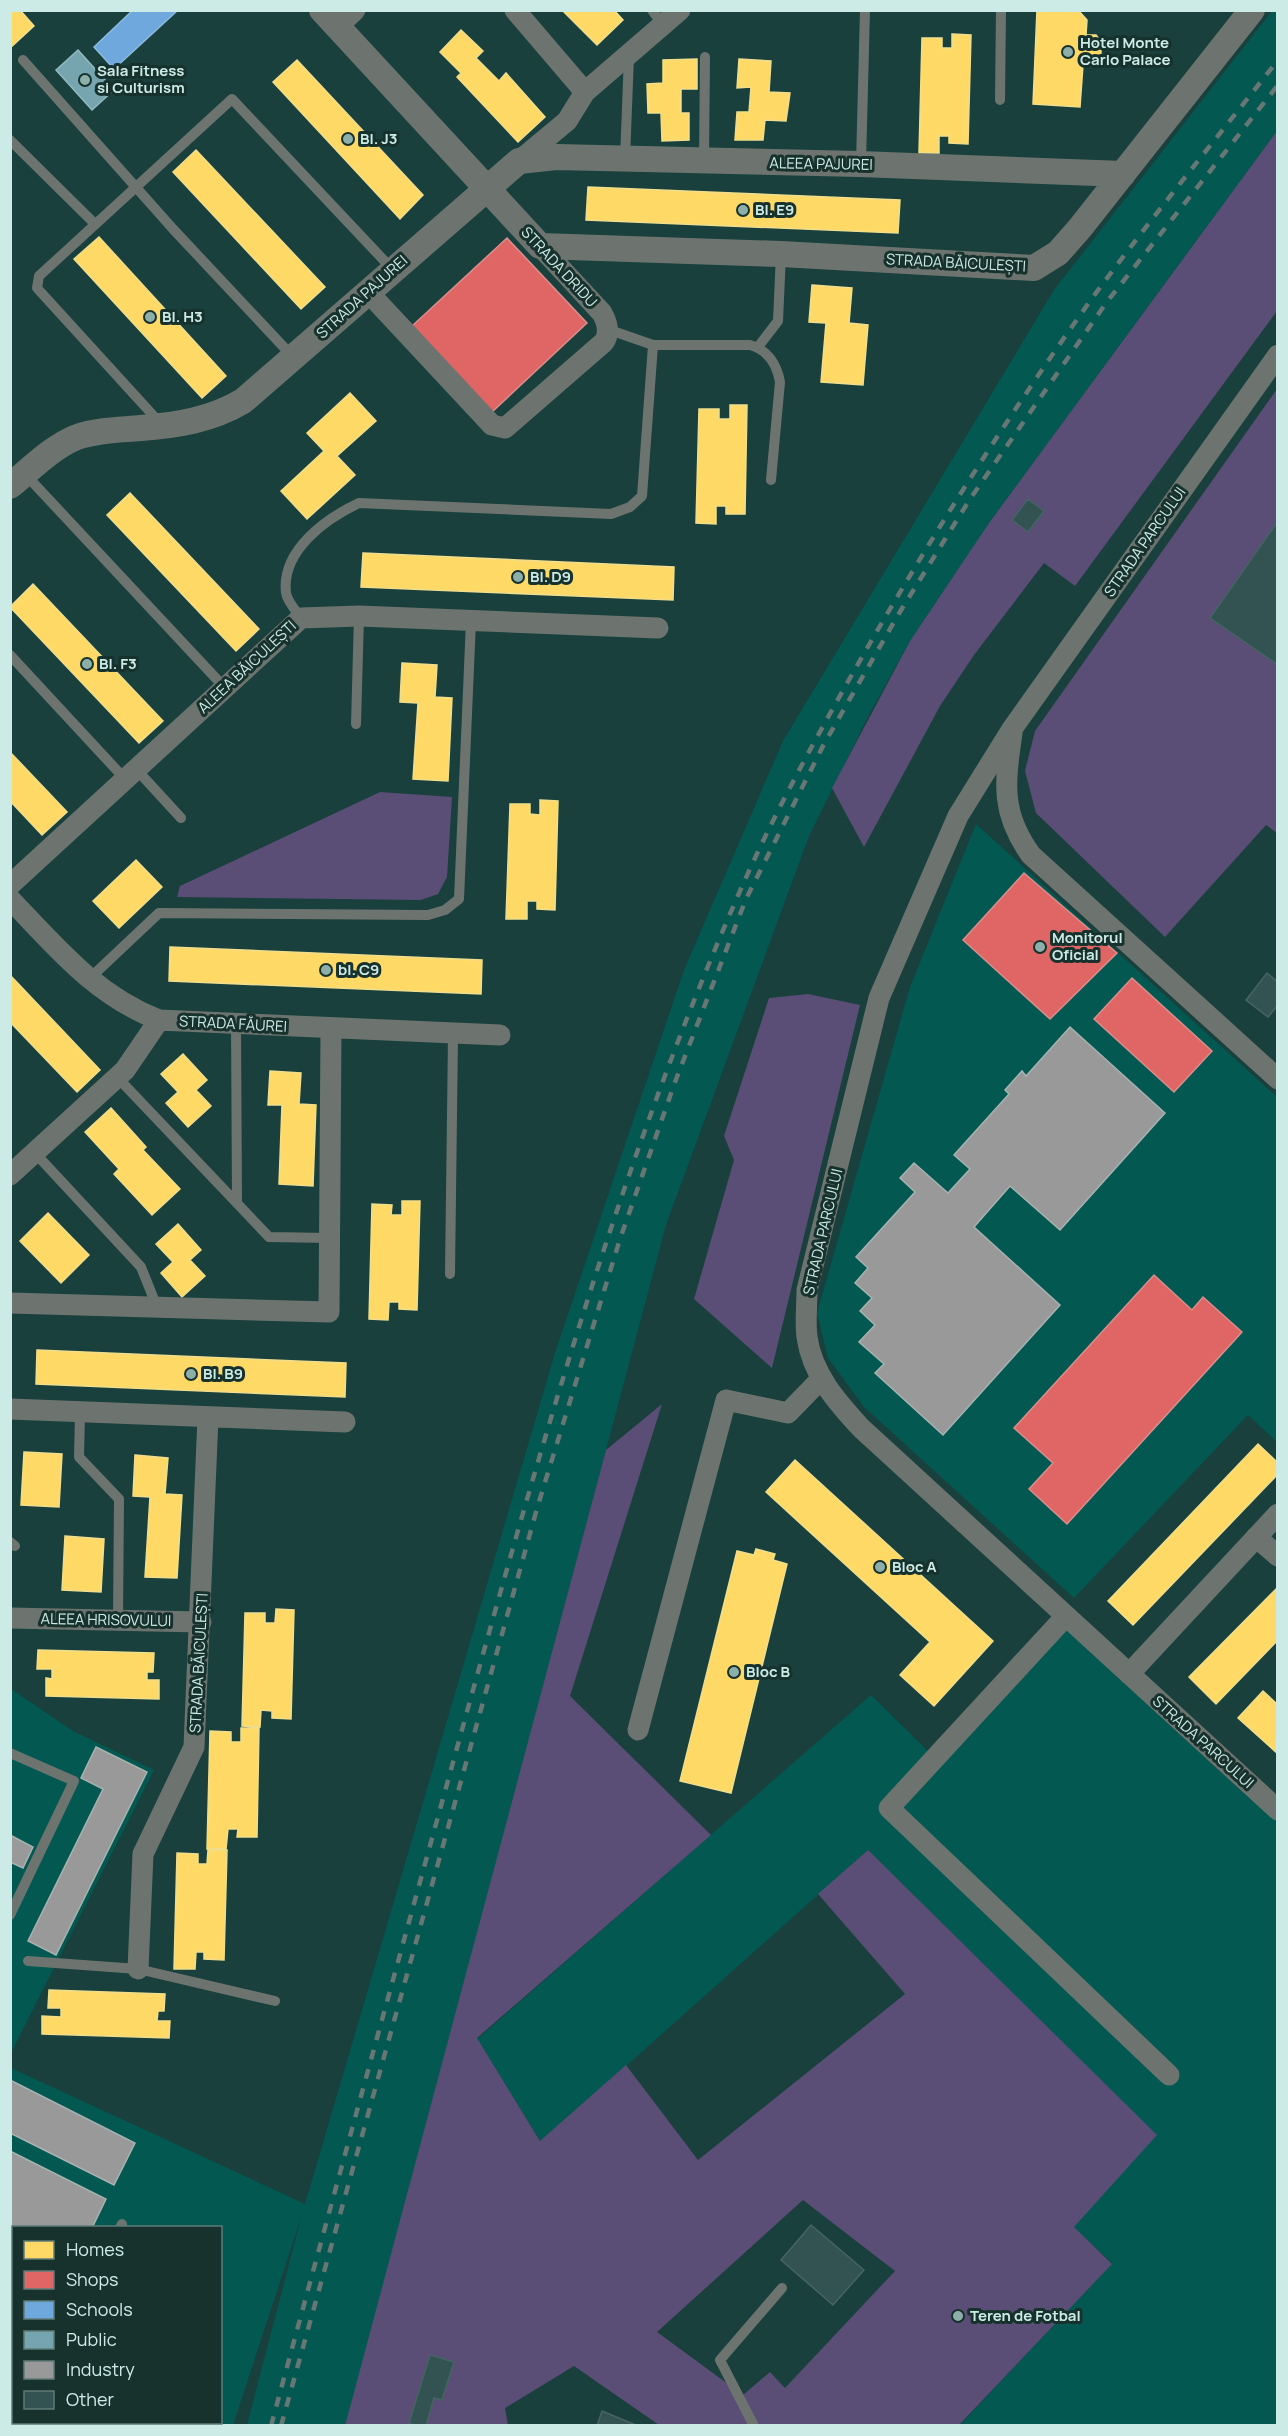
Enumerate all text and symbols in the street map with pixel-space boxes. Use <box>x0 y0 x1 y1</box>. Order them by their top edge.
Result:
place label: Hotel Monte Carlo Palace <box>1080 32 1170 70</box>
marker: Hotel Monte Carlo Palace <box>1061 45 1075 59</box>
place label: Sala Fitness si Culturism <box>97 60 185 98</box>
marker: Sala Fitness si Culturism <box>78 73 92 87</box>
place label: Bl. J3 <box>360 128 397 149</box>
marker: Bl. J3 <box>341 132 355 146</box>
street label: ALEEA PAJUREI <box>769 152 873 175</box>
place label: Bl. E9 <box>755 199 794 220</box>
marker: Bl. E9 <box>736 203 750 217</box>
street label: STRADA DRIDU <box>517 222 602 312</box>
street label: STRADA BĂICULEȘTI <box>885 248 1027 277</box>
street label: STRADA PAJUREI <box>311 250 412 343</box>
place label: Bl. H3 <box>162 306 203 327</box>
marker: Bl. H3 <box>143 310 157 324</box>
street label: STRADA PARCULUI <box>1099 483 1190 601</box>
place label: Bl. D9 <box>530 566 571 587</box>
marker: Bl. D9 <box>511 570 525 584</box>
street label: ALEEA BĂICULEȘTI <box>193 615 301 718</box>
place label: Bl. F3 <box>99 653 137 674</box>
marker: Bl. F3 <box>80 657 94 671</box>
place label: Monitorul Oficial <box>1052 927 1123 965</box>
marker: Monitorul Oficial <box>1033 940 1047 954</box>
place label: bl. C9 <box>338 959 379 980</box>
marker: bl. C9 <box>319 963 333 977</box>
street label: STRADA FĂUREI <box>179 1010 288 1037</box>
street label: STRADA PARCULUI <box>798 1166 847 1297</box>
place label: Bl. B9 <box>203 1363 243 1384</box>
marker: Bl. B9 <box>184 1367 198 1381</box>
place label: Bloc A <box>892 1556 937 1577</box>
marker: Bloc A <box>873 1560 887 1574</box>
street label: STRADA BĂICULEȘTI <box>184 1592 213 1734</box>
street label: ALEEA HRISOVULUI <box>40 1608 172 1631</box>
place label: Bloc B <box>746 1661 791 1682</box>
marker: Bloc B <box>727 1665 741 1679</box>
street label: STRADA PARCULUI <box>1148 1690 1258 1793</box>
legend <box>12 2226 222 2424</box>
text: Homes <box>66 2237 124 2261</box>
text: Shops <box>66 2267 118 2291</box>
text: Schools <box>66 2297 133 2321</box>
place label: Teren de Fotbal <box>970 2305 1081 2326</box>
marker: Teren de Fotbal <box>951 2309 965 2323</box>
text: Public <box>66 2327 117 2351</box>
text: Industry <box>66 2357 135 2381</box>
text: Other <box>66 2387 114 2411</box>

